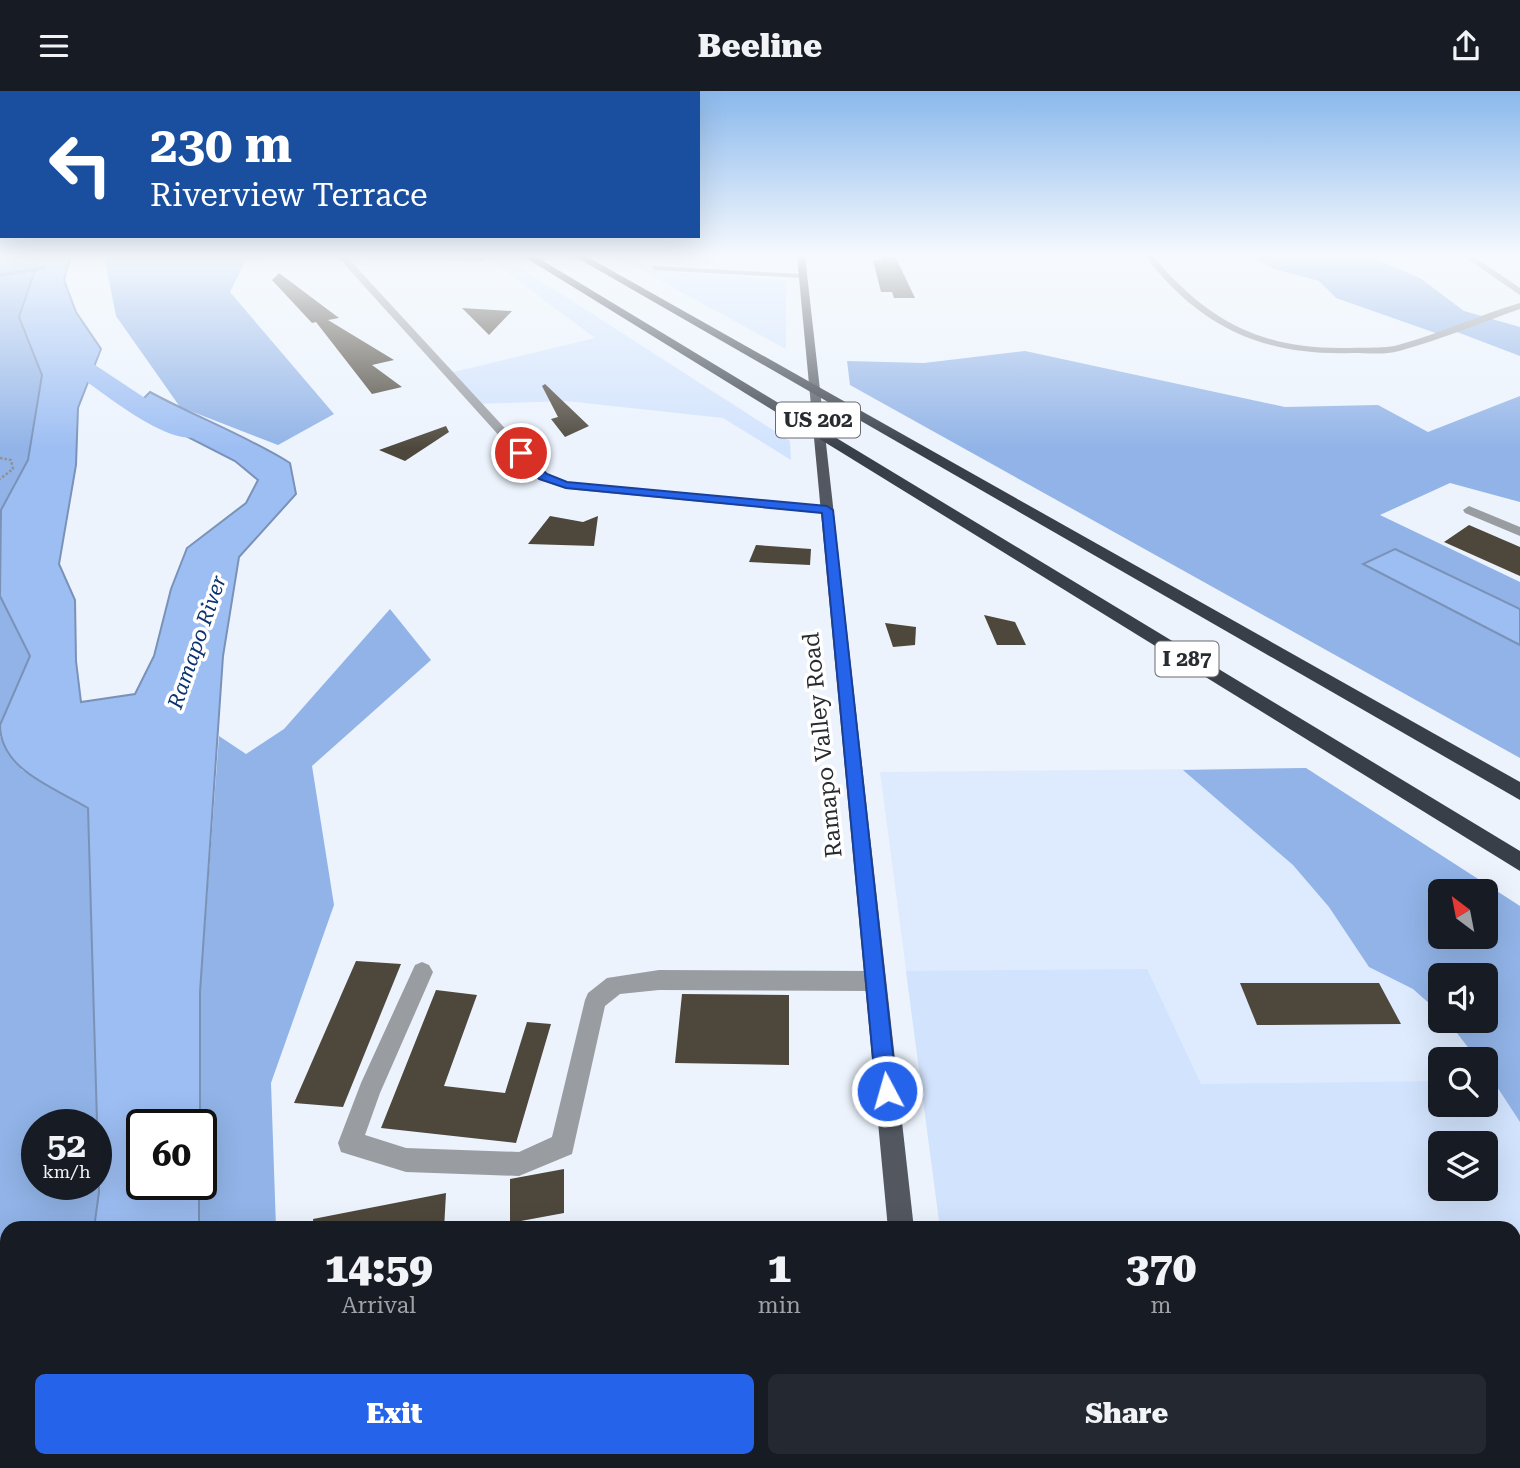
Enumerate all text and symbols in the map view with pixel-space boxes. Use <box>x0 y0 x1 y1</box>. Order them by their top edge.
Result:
icon: menu <box>35 27 73 65</box>
text: Beeline <box>698 27 822 65</box>
icon: share <box>1447 27 1485 65</box>
text: 230 m <box>150 117 292 174</box>
icon: left <box>35 119 126 210</box>
text: Riverview Terrace <box>150 176 428 214</box>
road number: US 202 <box>776 403 860 437</box>
pin <box>491 423 551 483</box>
icon: arrive <box>502 434 540 472</box>
water label: Ramapo River <box>163 572 231 713</box>
street label: Ramapo Valley Road <box>797 631 848 859</box>
road number: I 287 <box>1156 641 1218 677</box>
north arrow <box>1428 879 1498 949</box>
map controls <box>1428 879 1498 1201</box>
button: sound <box>1428 963 1498 1033</box>
button: search <box>1428 1047 1498 1117</box>
position arrow <box>850 1054 924 1128</box>
speed limit sign: 60 <box>126 1109 217 1200</box>
text: 52 <box>47 1125 86 1166</box>
button: layers <box>1428 1131 1498 1201</box>
text: km/h <box>42 1161 91 1182</box>
text: 14:59 <box>325 1243 433 1292</box>
text: 1 <box>767 1243 791 1292</box>
text: 370 <box>1126 1243 1196 1292</box>
text: Arrival <box>341 1292 416 1319</box>
text: min <box>758 1292 801 1319</box>
text: m <box>1150 1292 1171 1319</box>
button: Exit <box>35 1374 754 1454</box>
button: Share <box>768 1374 1486 1454</box>

